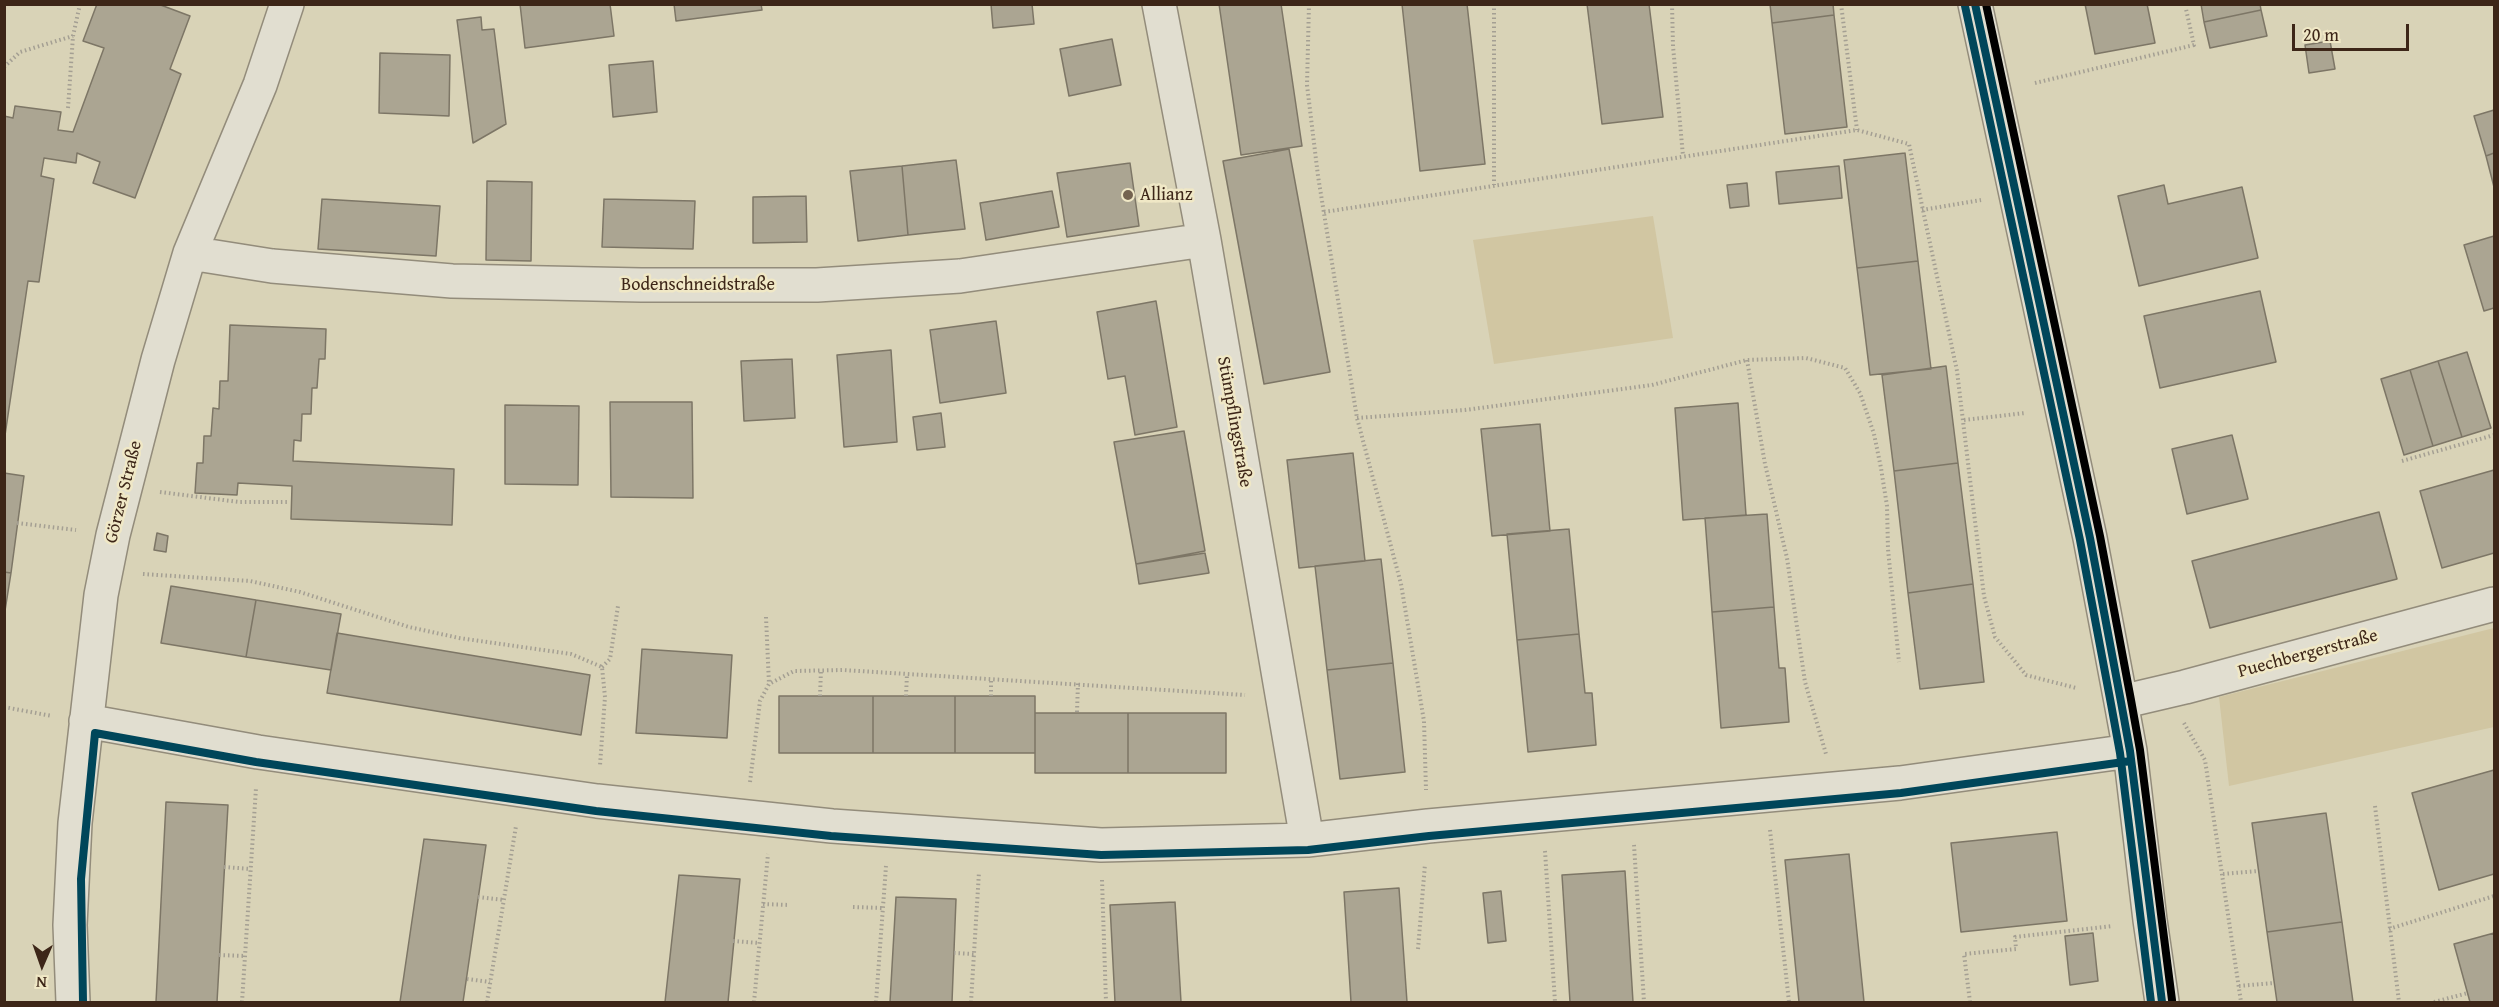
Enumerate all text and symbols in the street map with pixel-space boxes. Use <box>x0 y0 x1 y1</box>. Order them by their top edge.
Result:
scale bar <box>2295 12 2412 50</box>
text: 20 m <box>2303 21 2339 48</box>
place label: Allianz <box>1140 184 1193 206</box>
marker: Allianz <box>1121 188 1135 202</box>
street label: Bodenschneidstraße <box>621 274 775 296</box>
street label: Stümpflingstraße <box>1212 355 1256 489</box>
street label: Görzer Straße <box>101 439 147 545</box>
street label: Puechbergerstraße <box>2236 625 2380 683</box>
north arrow <box>12 935 72 995</box>
text: N <box>36 971 47 995</box>

